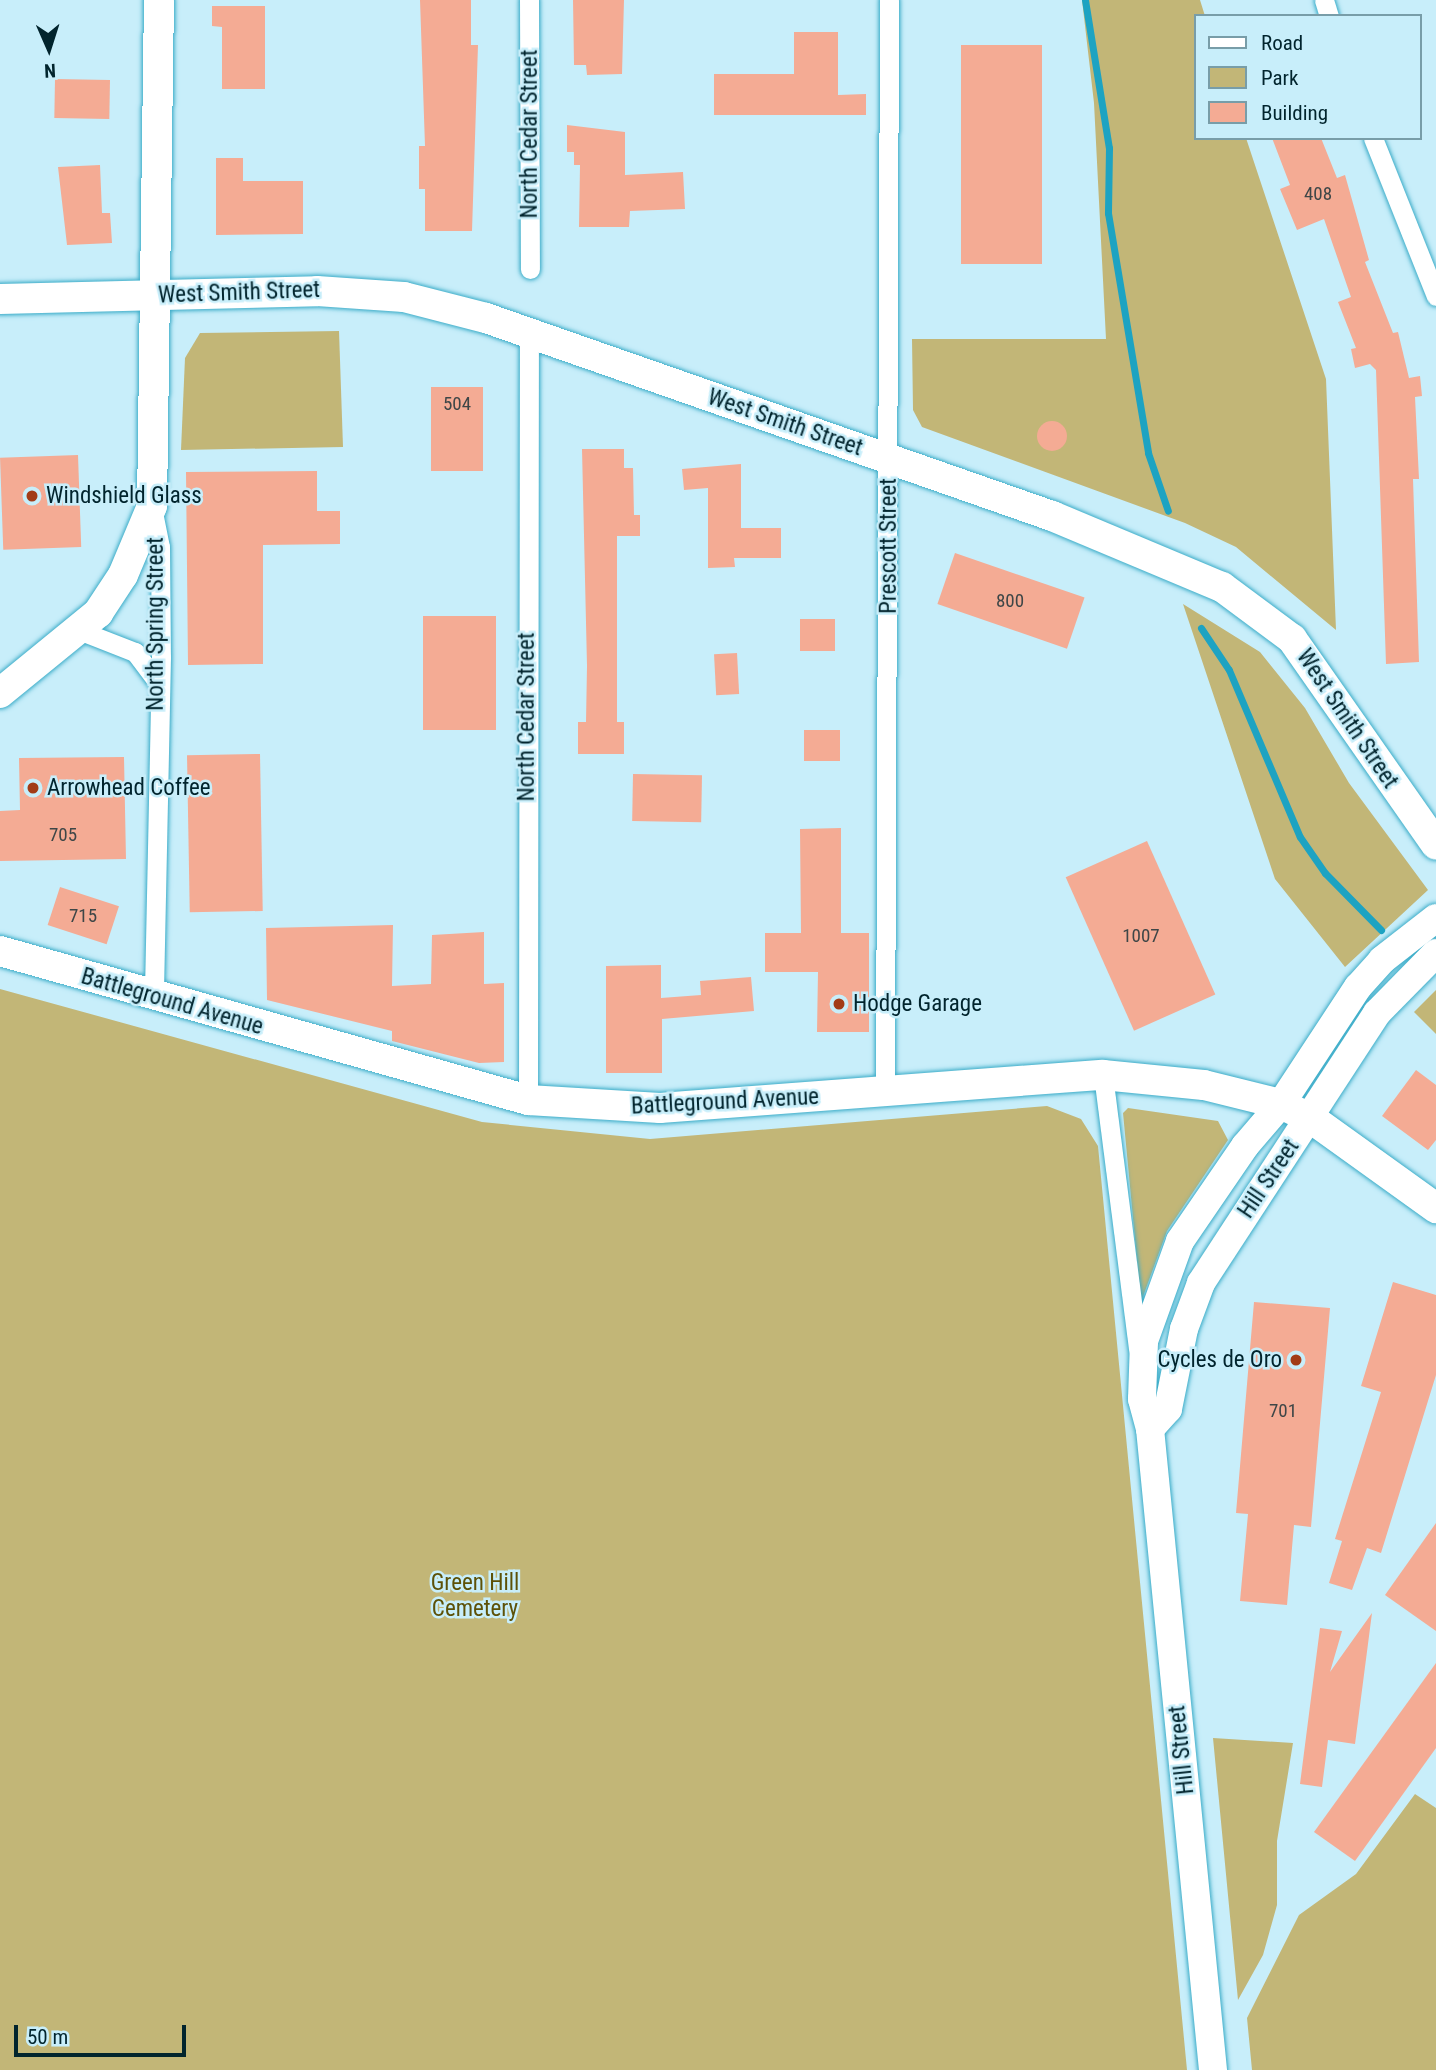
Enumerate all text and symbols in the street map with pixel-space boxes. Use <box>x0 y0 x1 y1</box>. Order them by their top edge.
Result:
north arrow <box>14 14 84 84</box>
legend <box>1194 14 1422 140</box>
text: Road <box>1261 31 1303 55</box>
street label: North Cedar Street <box>516 50 544 218</box>
text: N <box>44 59 57 82</box>
text: Park <box>1261 66 1298 90</box>
text: Building <box>1261 101 1328 125</box>
house number: 408 <box>1304 183 1332 205</box>
street label: West Smith Street <box>158 276 320 310</box>
street label: West Smith Street <box>704 384 866 462</box>
house number: 504 <box>443 393 471 415</box>
street label: Prescott Street <box>875 478 903 614</box>
place label: Windshield Glass <box>46 482 202 510</box>
marker: Windshield Glass <box>24 488 40 504</box>
street label: North Spring Street <box>142 537 170 711</box>
house number: 800 <box>996 590 1024 612</box>
street label: North Cedar Street <box>513 633 541 801</box>
street label: West Smith Street <box>1290 644 1404 794</box>
place label: Arrowhead Coffee <box>47 774 211 802</box>
marker: Arrowhead Coffee <box>25 780 41 796</box>
house number: 705 <box>49 824 77 846</box>
house number: 715 <box>69 905 97 927</box>
house number: 1007 <box>1122 925 1160 947</box>
street label: Battleground Avenue <box>78 963 266 1041</box>
place label: Hodge Garage <box>853 990 982 1018</box>
marker: Hodge Garage <box>831 996 847 1012</box>
street label: Battleground Avenue <box>630 1083 820 1121</box>
street label: Hill Street <box>1233 1134 1305 1224</box>
place label: Cycles de Oro <box>1157 1346 1282 1374</box>
marker: Cycles de Oro <box>1288 1352 1304 1368</box>
house number: 701 <box>1269 1400 1297 1422</box>
park label: Green Hill Cemetery <box>431 1569 519 1623</box>
street label: Hill Street <box>1164 1704 1200 1796</box>
scale bar <box>18 2010 189 2054</box>
text: 50 m <box>27 2025 68 2049</box>

